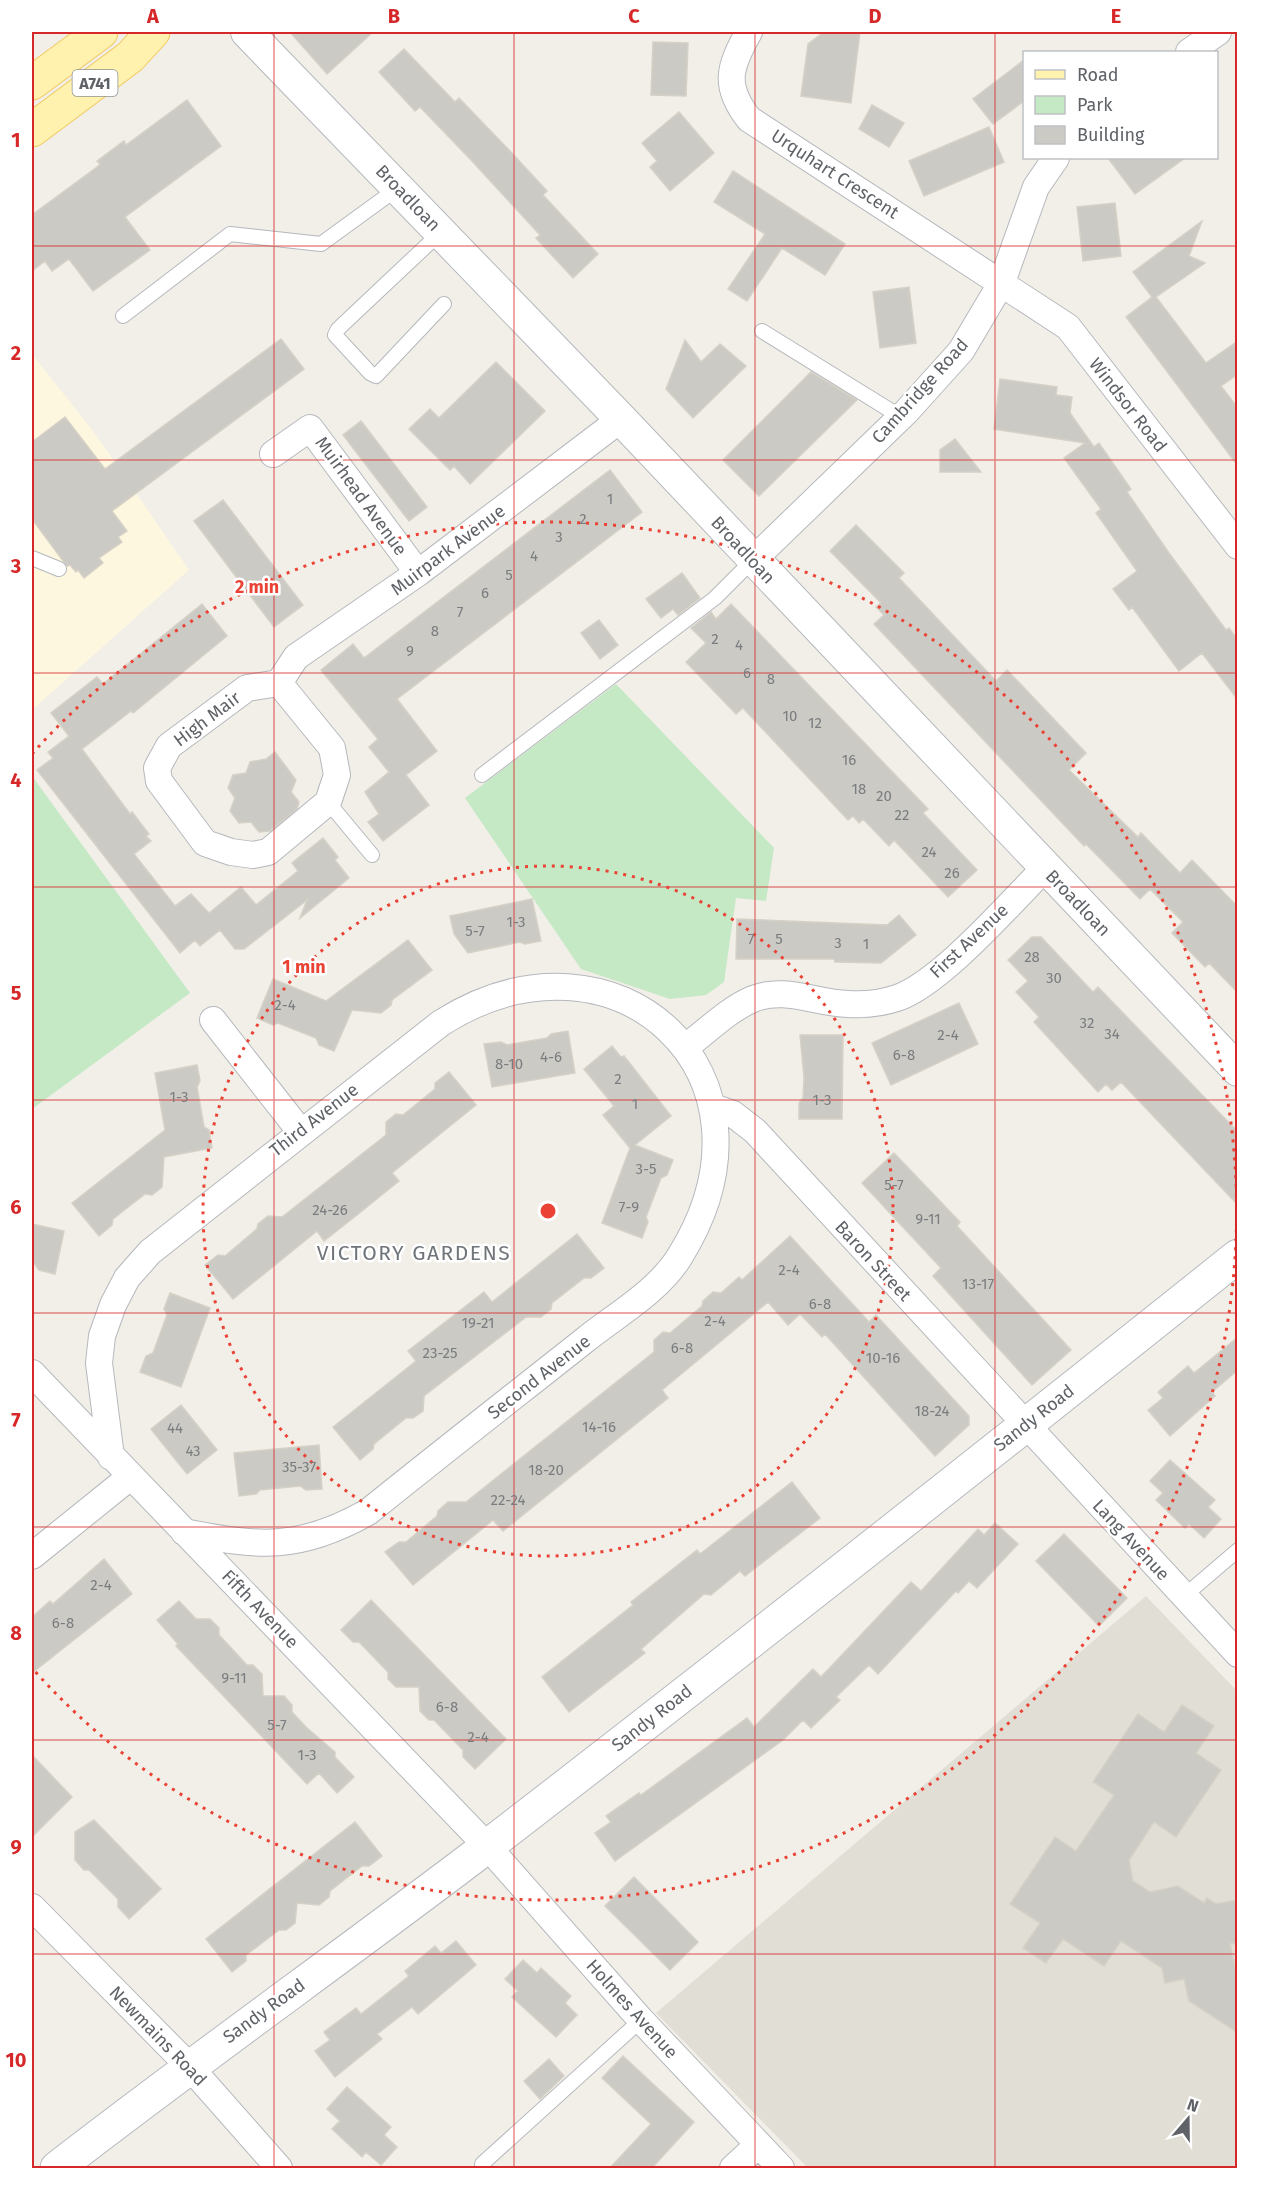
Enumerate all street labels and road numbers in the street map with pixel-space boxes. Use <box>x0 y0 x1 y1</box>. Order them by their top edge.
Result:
road number: A741 <box>72 70 118 96</box>
street label: Urquhart Crescent <box>767 125 903 224</box>
street label: Broadloan <box>371 160 445 236</box>
street label: Cambridge Road <box>867 334 973 448</box>
street label: Windsor Road <box>1084 354 1172 456</box>
street label: Muirhead Avenue <box>310 432 412 560</box>
street label: Muirpark Avenue <box>386 500 510 600</box>
street label: Broadloan <box>706 512 780 588</box>
street label: High Mair <box>169 687 245 751</box>
street label: Broadloan <box>1041 865 1115 941</box>
street label: First Avenue <box>925 899 1013 983</box>
street label: Third Avenue <box>265 1079 363 1161</box>
street label: Baron Street <box>830 1216 916 1306</box>
street label: Second Avenue <box>483 1330 595 1424</box>
street label: Sandy Road <box>989 1380 1079 1456</box>
street label: Lang Avenue <box>1088 1495 1174 1585</box>
street label: Fifth Avenue <box>217 1565 303 1653</box>
street label: Sandy Road <box>607 1680 697 1756</box>
street label: Holmes Avenue <box>582 1955 682 2063</box>
street label: Sandy Road <box>219 1974 309 2048</box>
street label: Newmains Road <box>105 1981 211 2091</box>

